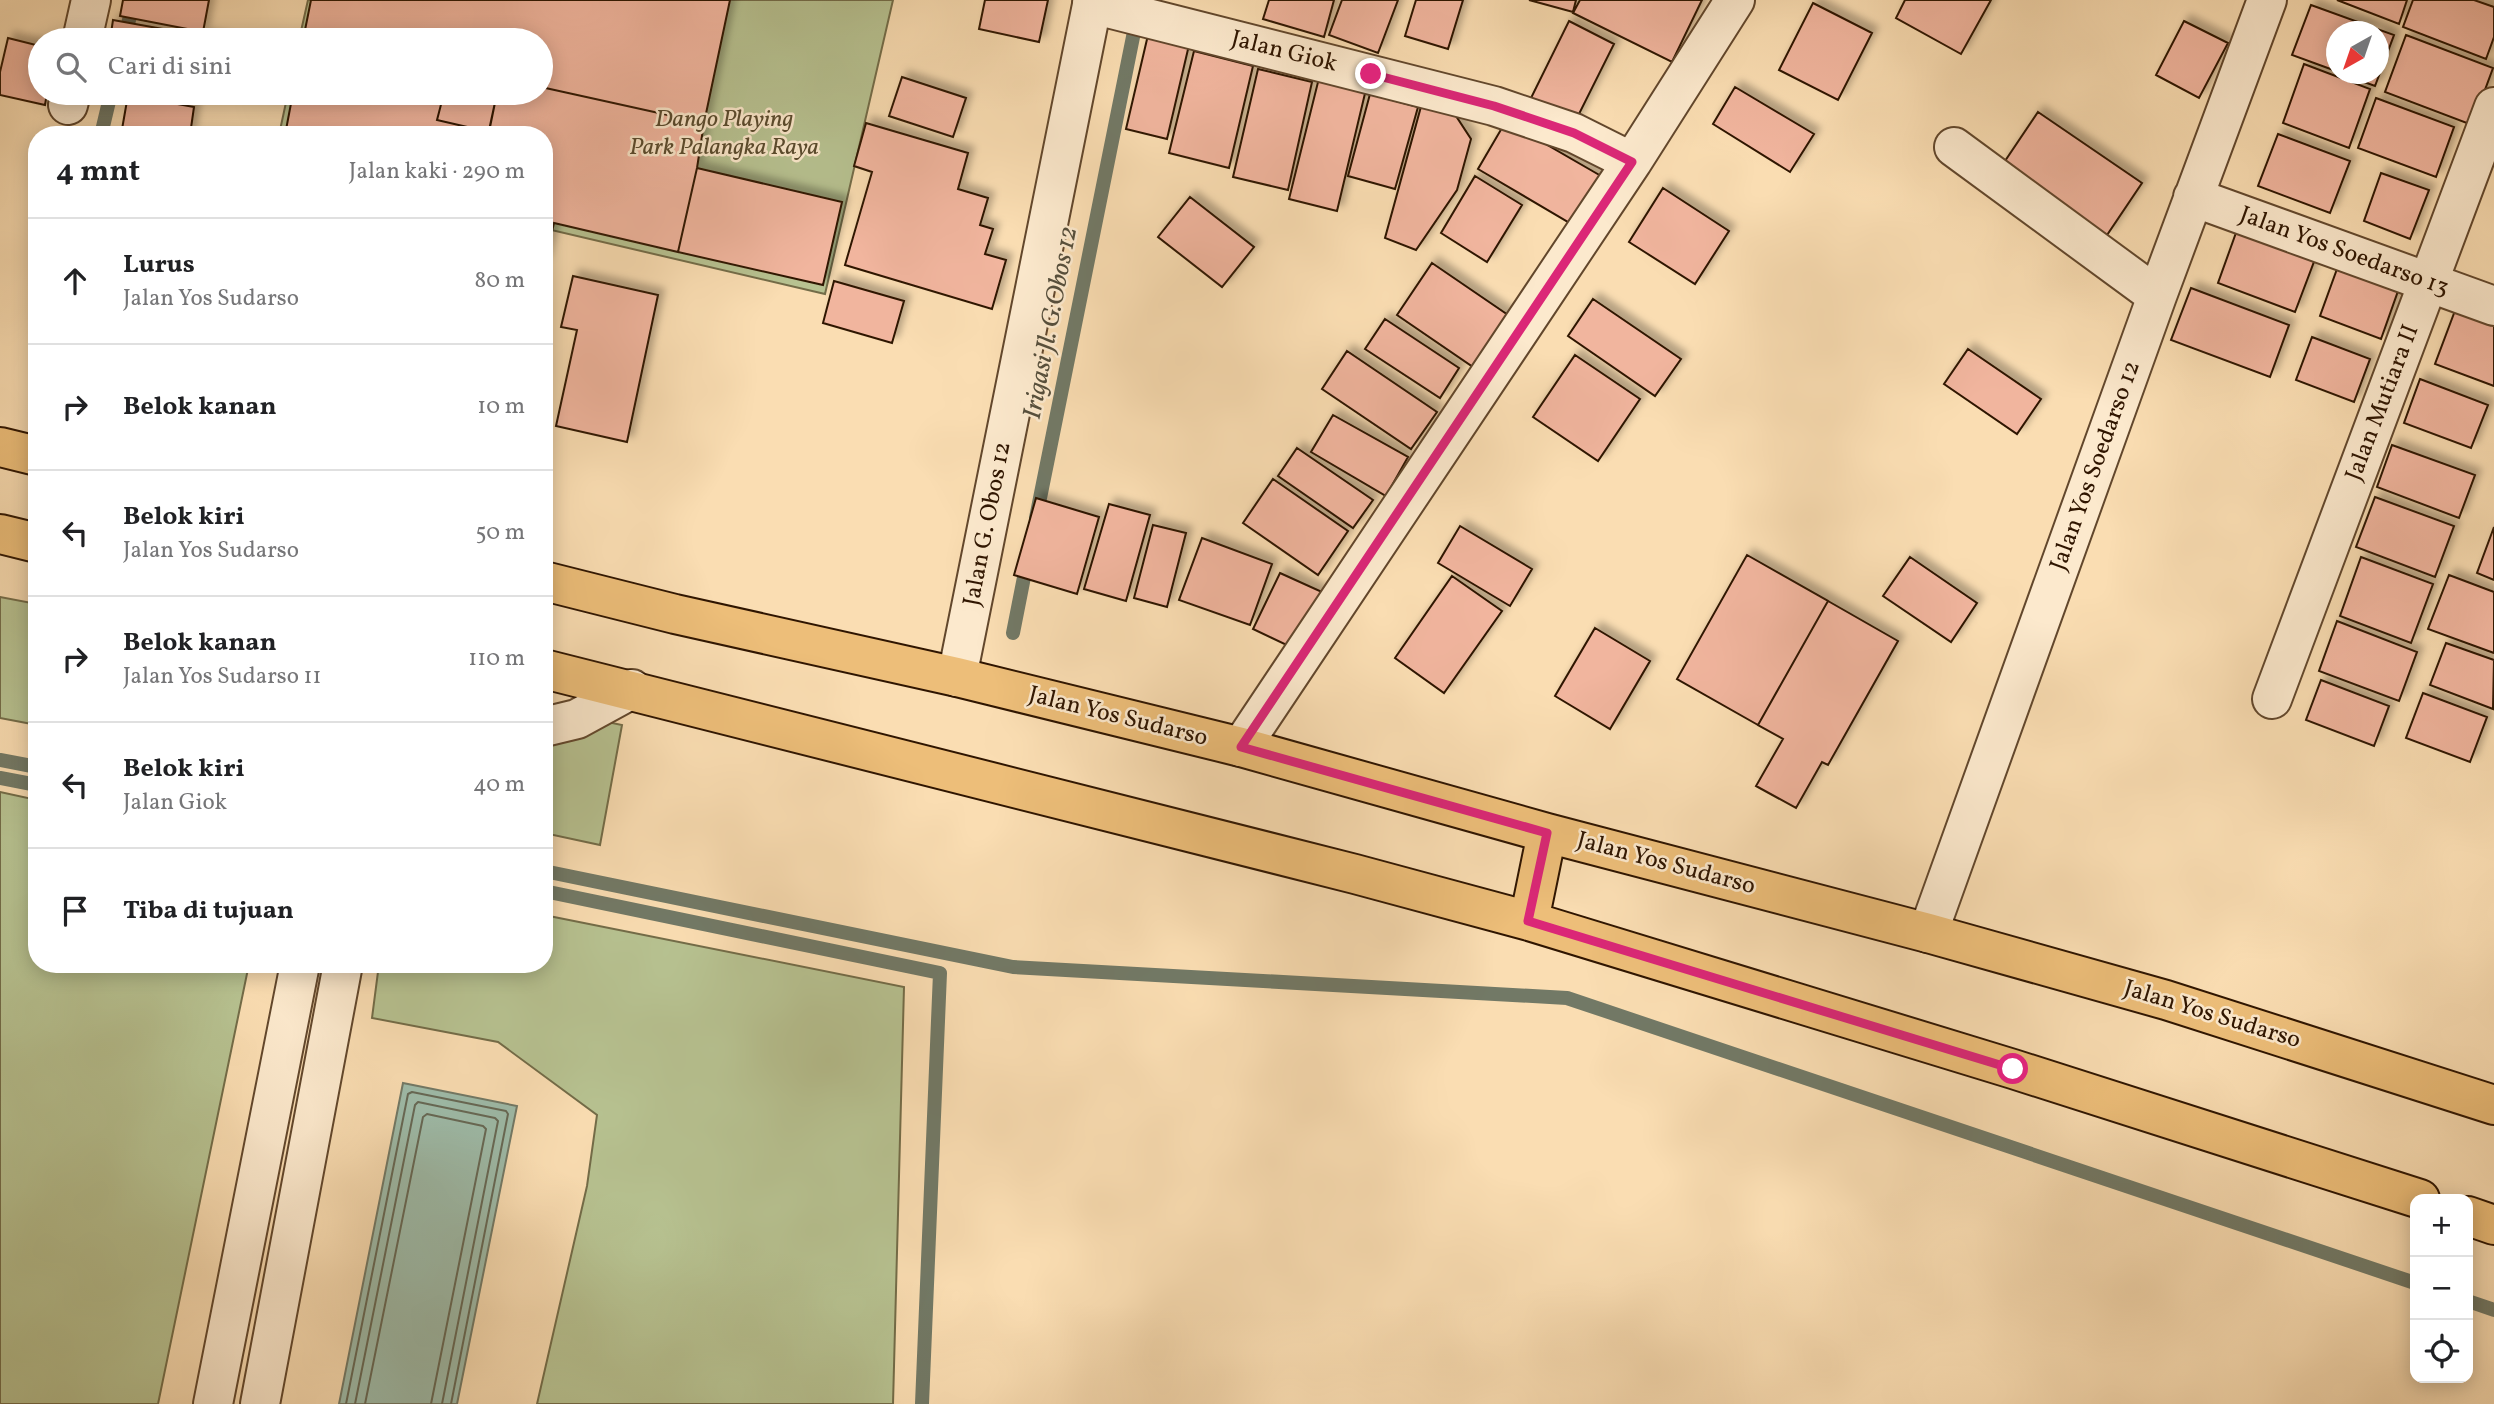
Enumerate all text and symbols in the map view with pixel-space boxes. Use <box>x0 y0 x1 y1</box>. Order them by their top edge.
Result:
north arrow <box>2326 21 2389 84</box>
street label: Jalan Giok <box>1227 22 1341 82</box>
search box <box>28 28 553 105</box>
icon: search <box>52 48 90 86</box>
text: Cari di sini <box>108 49 232 85</box>
route end <box>1355 58 1386 89</box>
park label: Dango Playing Park Palangka Raya <box>629 103 819 165</box>
text: 4 mnt <box>56 151 140 193</box>
text: Jalan kaki · 290 m <box>349 156 525 188</box>
street label: Jalan Yos Soedarso 13 <box>2235 198 2453 306</box>
water label: Irigasi Jl. G.Obos 12 <box>1015 224 1087 422</box>
text: Lurus <box>123 247 195 283</box>
icon: ahead <box>56 262 94 300</box>
text: 80 m <box>475 265 525 297</box>
text: Jalan Yos Sudarso <box>123 283 299 315</box>
street label: Jalan Mutiara II <box>2338 320 2428 486</box>
street label: Jalan Yos Soedarso 12 <box>2042 356 2150 576</box>
icon: right <box>56 388 94 426</box>
text: Belok kanan <box>123 389 277 425</box>
text: 10 m <box>477 391 525 423</box>
street label: Jalan G. Obos 12 <box>955 439 1021 609</box>
text: Belok kiri <box>123 499 245 535</box>
icon: left <box>56 514 94 552</box>
text: 50 m <box>476 517 525 549</box>
text: Jalan Yos Sudarso <box>123 535 299 567</box>
text: Belok kanan <box>123 625 277 661</box>
icon: right <box>56 640 94 678</box>
text: 110 m <box>468 643 525 675</box>
text: Jalan Yos Sudarso 11 <box>123 661 321 693</box>
street label: Jalan Yos Sudarso <box>1025 678 1211 756</box>
text: Belok kiri <box>123 751 245 787</box>
icon: left <box>56 766 94 804</box>
text: 40 m <box>473 769 525 801</box>
text: Jalan Giok <box>123 787 227 819</box>
street label: Jalan Yos Sudarso <box>1573 824 1759 904</box>
icon: arrive <box>56 892 94 930</box>
text: Tiba di tujuan <box>123 893 294 929</box>
street label: Jalan Yos Sudarso <box>2119 972 2305 1058</box>
route start <box>1997 1053 2028 1084</box>
map controls <box>2410 1194 2473 1383</box>
button: + <box>2410 1194 2473 1257</box>
button: − <box>2410 1257 2473 1320</box>
button: locate <box>2410 1320 2473 1383</box>

